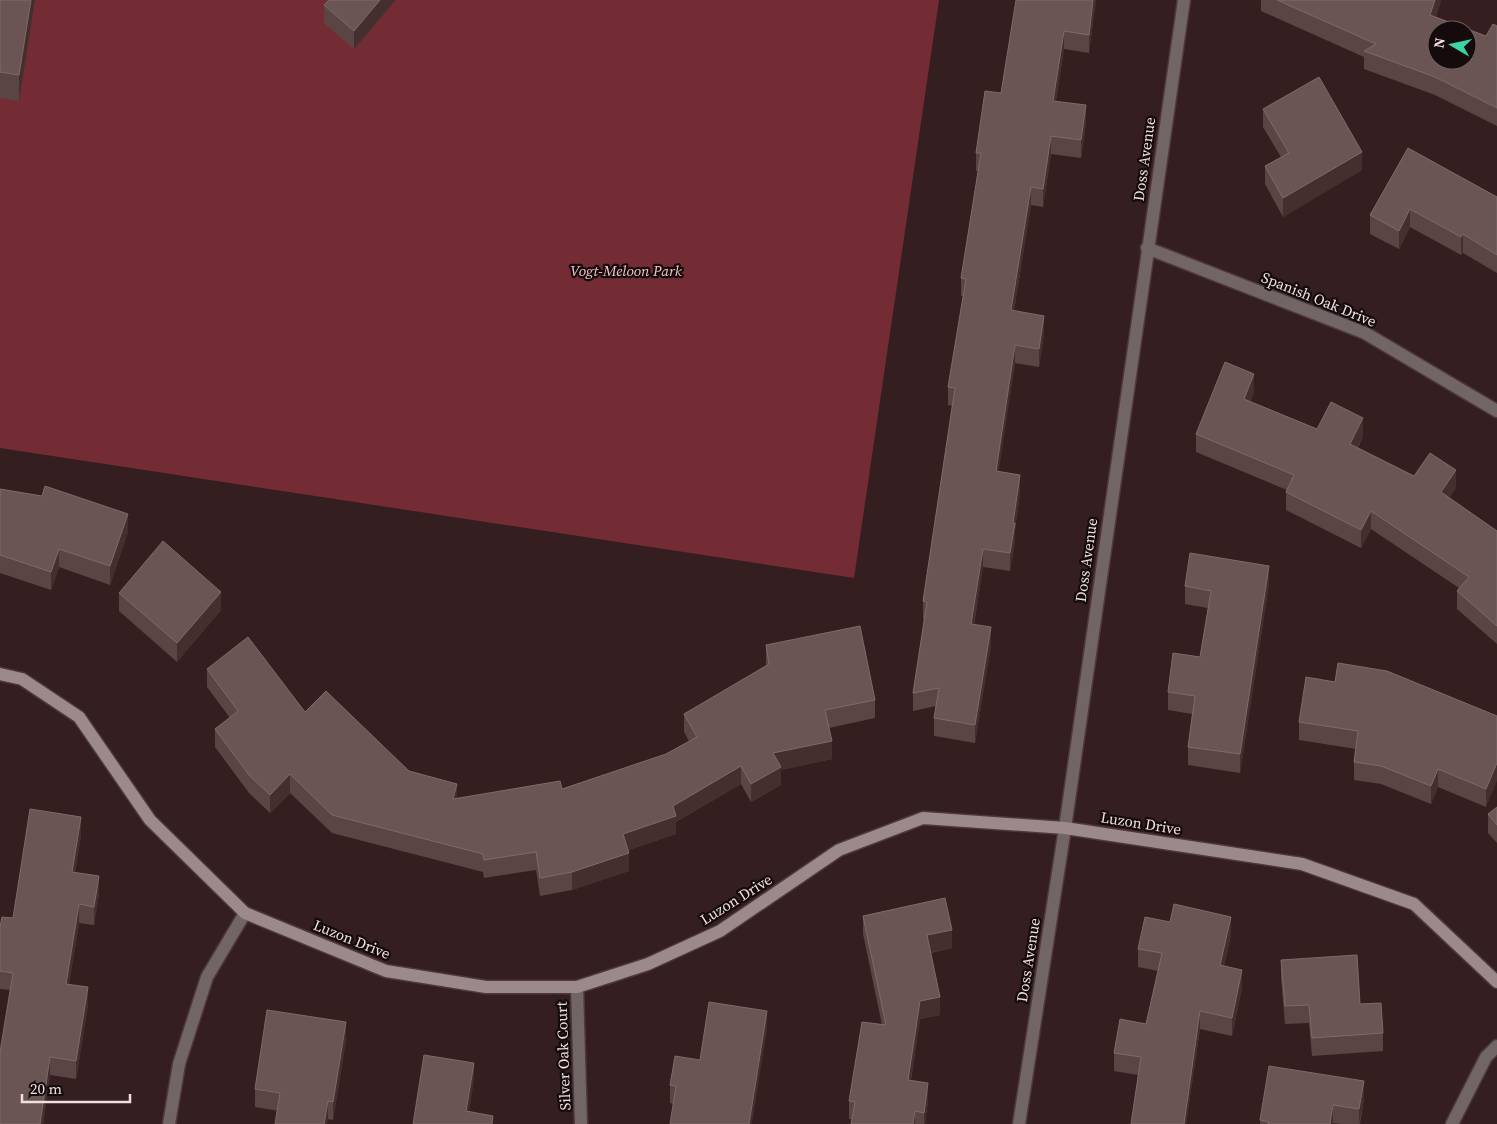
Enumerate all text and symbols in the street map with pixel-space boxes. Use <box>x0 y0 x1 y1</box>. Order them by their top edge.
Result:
north arrow <box>1427 20 1477 70</box>
text: N <box>1428 36 1450 50</box>
street label: Doss Avenue <box>1128 115 1160 202</box>
park label: Vogt-Meloon Park <box>570 260 683 281</box>
street label: Spanish Oak Drive <box>1258 266 1380 332</box>
street label: Doss Avenue <box>1070 516 1102 603</box>
street label: Luzon Drive <box>1099 806 1183 840</box>
street label: Luzon Drive <box>696 868 776 929</box>
street label: Luzon Drive <box>310 914 394 964</box>
street label: Doss Avenue <box>1011 916 1045 1003</box>
street label: Silver Oak Court <box>551 1001 575 1111</box>
scale bar <box>22 1072 130 1104</box>
text: 20 m <box>30 1078 62 1099</box>

